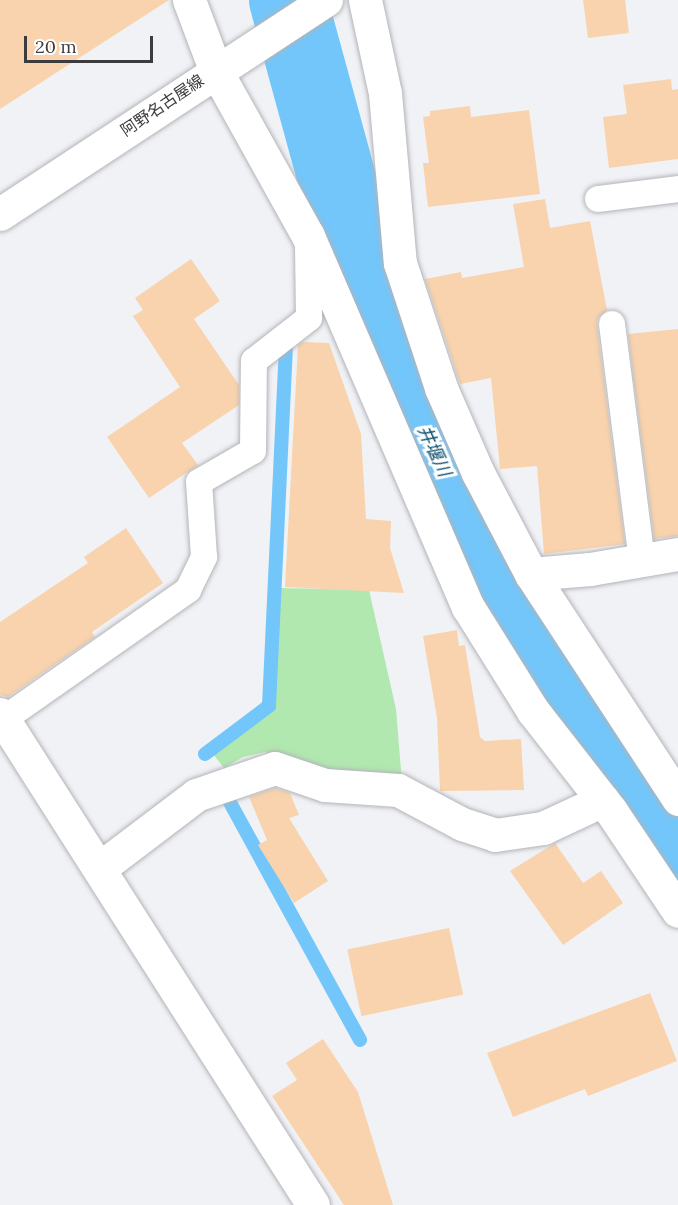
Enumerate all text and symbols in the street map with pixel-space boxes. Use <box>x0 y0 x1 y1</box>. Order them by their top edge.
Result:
scale bar <box>27 24 156 62</box>
text: 20 m <box>35 35 77 58</box>
street label: 阿野名古屋線 <box>117 70 207 140</box>
water label: 井堰川 <box>413 422 455 480</box>

